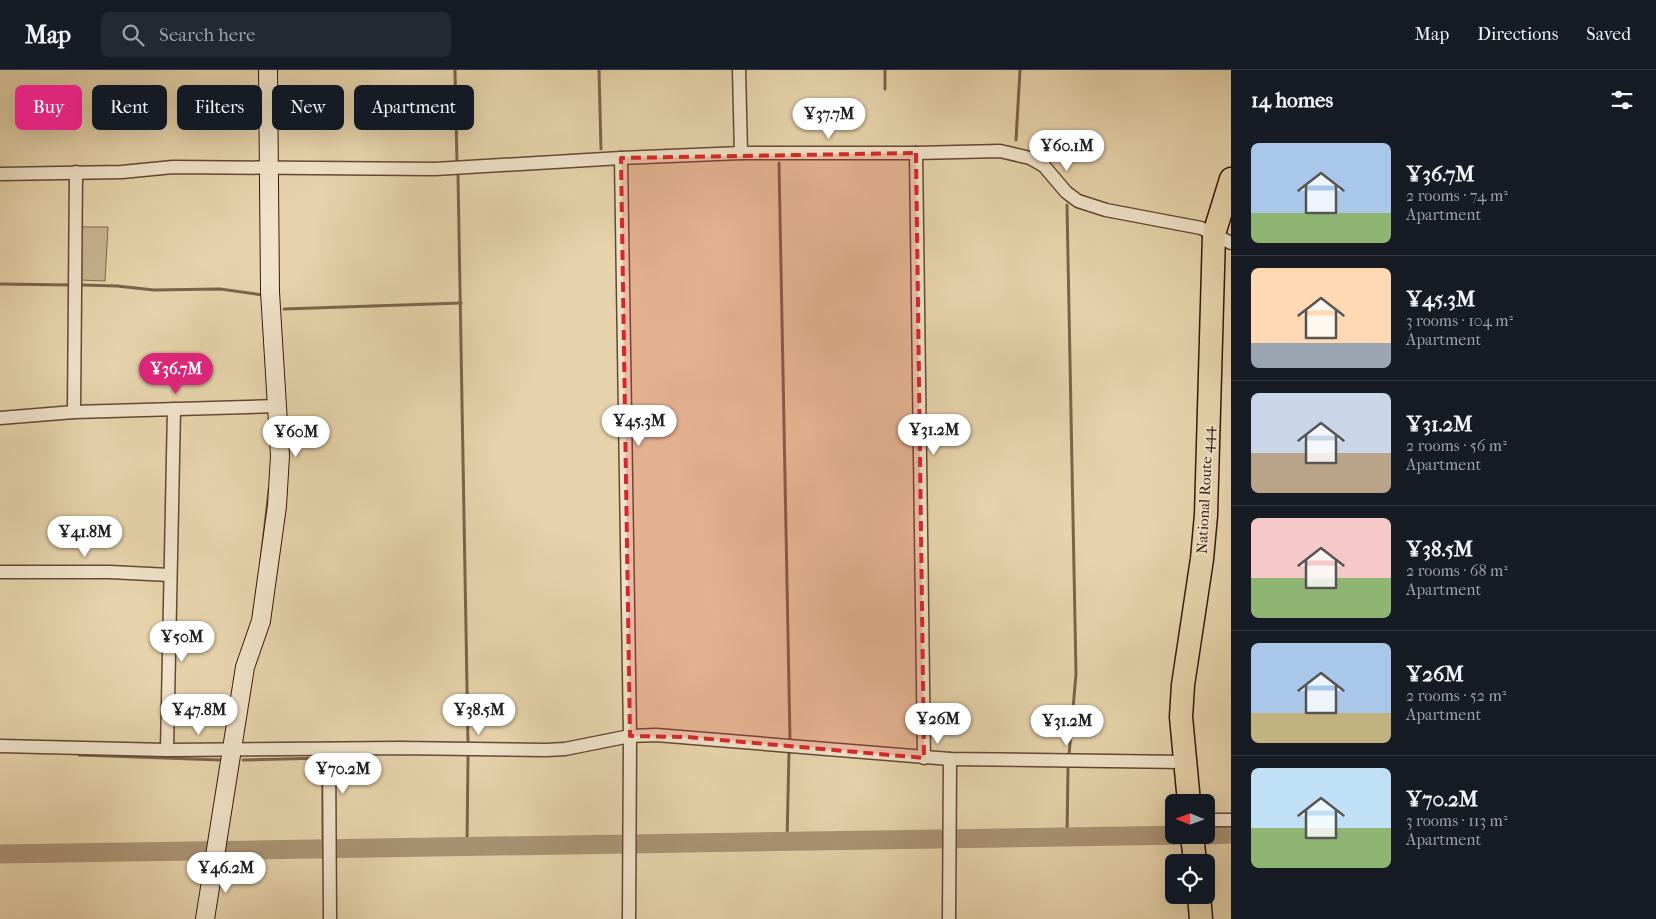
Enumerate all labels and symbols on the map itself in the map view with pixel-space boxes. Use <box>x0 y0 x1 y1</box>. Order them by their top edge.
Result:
pin: ¥37.7M <box>788 98 870 140</box>
pin: ¥60.1M <box>1026 129 1108 172</box>
pin: ¥36.7M <box>135 352 217 395</box>
pin: ¥45.3M <box>598 404 680 447</box>
pin: ¥31.2M <box>893 414 975 456</box>
pin: ¥60M <box>266 416 326 458</box>
street label: National Route 444 <box>1193 425 1217 554</box>
pin: ¥41.8M <box>44 516 126 558</box>
pin: ¥50M <box>152 620 212 663</box>
pin: ¥47.8M <box>158 694 240 736</box>
pin: ¥38.5M <box>438 694 520 736</box>
pin: ¥26M <box>908 702 968 745</box>
pin: ¥31.2M <box>1026 704 1108 747</box>
pin: ¥70.2M <box>302 752 384 795</box>
north arrow <box>1165 794 1215 844</box>
pin: ¥46.2M <box>185 852 267 894</box>

